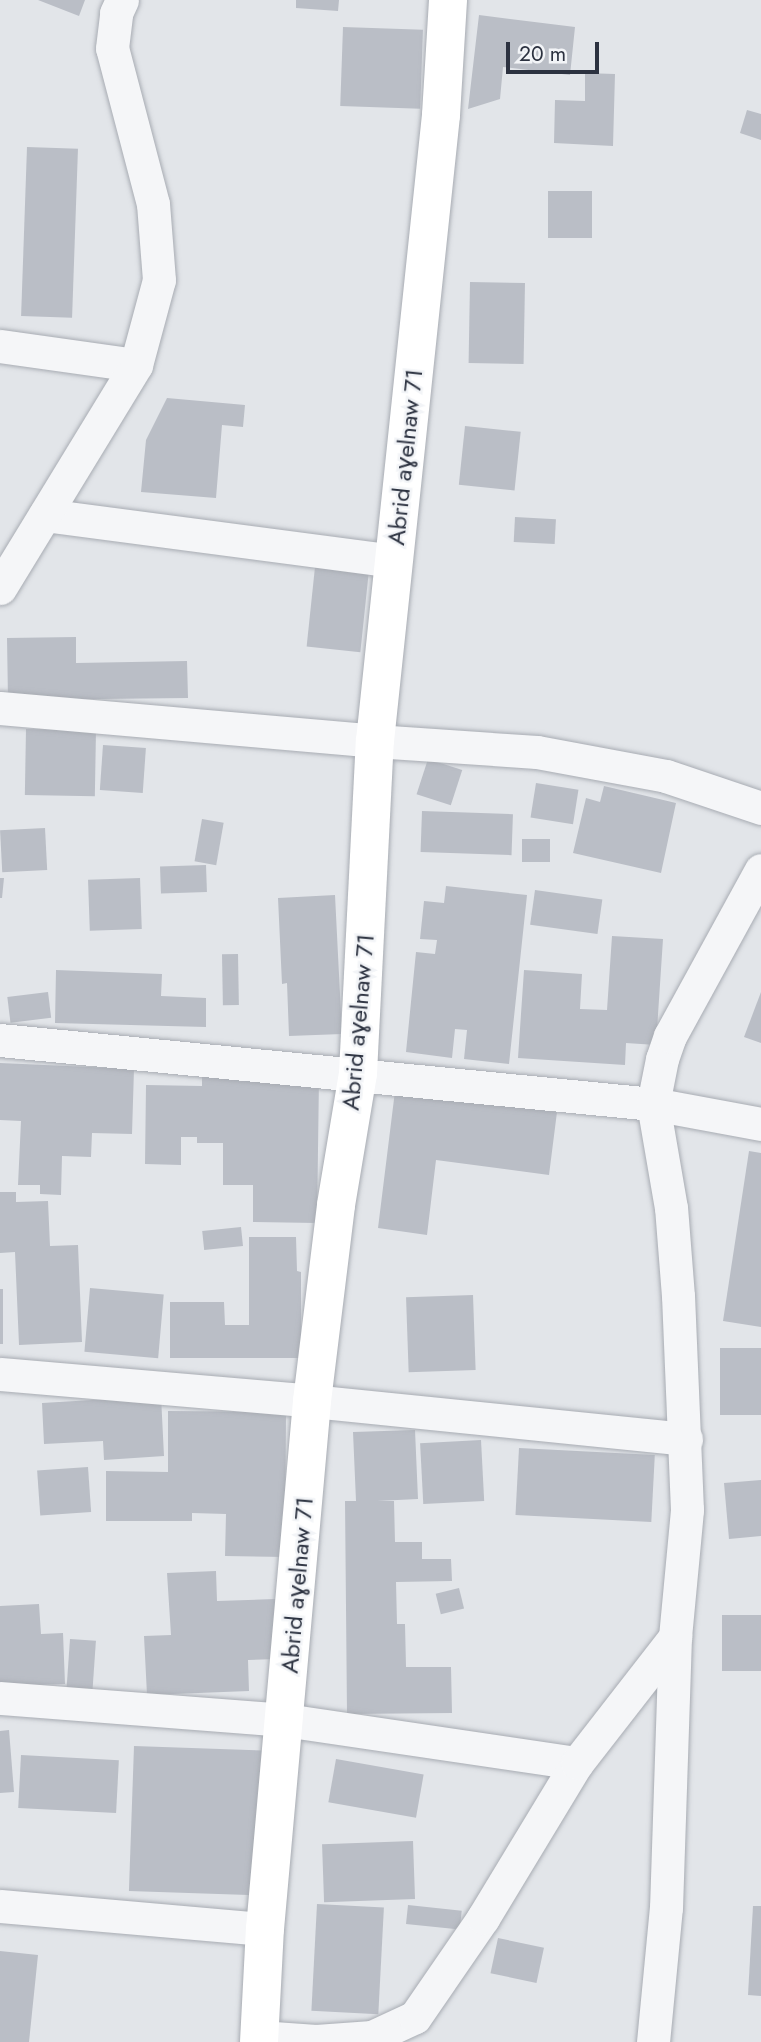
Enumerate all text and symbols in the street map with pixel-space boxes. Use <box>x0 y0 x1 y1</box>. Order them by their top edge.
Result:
scale bar <box>509 28 602 72</box>
text: 20 m <box>519 39 566 69</box>
street label: Abrid aɣelnaw 71 <box>381 367 429 547</box>
street label: Abrid aɣelnaw 71 <box>336 932 380 1112</box>
street label: Abrid aɣelnaw 71 <box>275 1495 319 1675</box>

